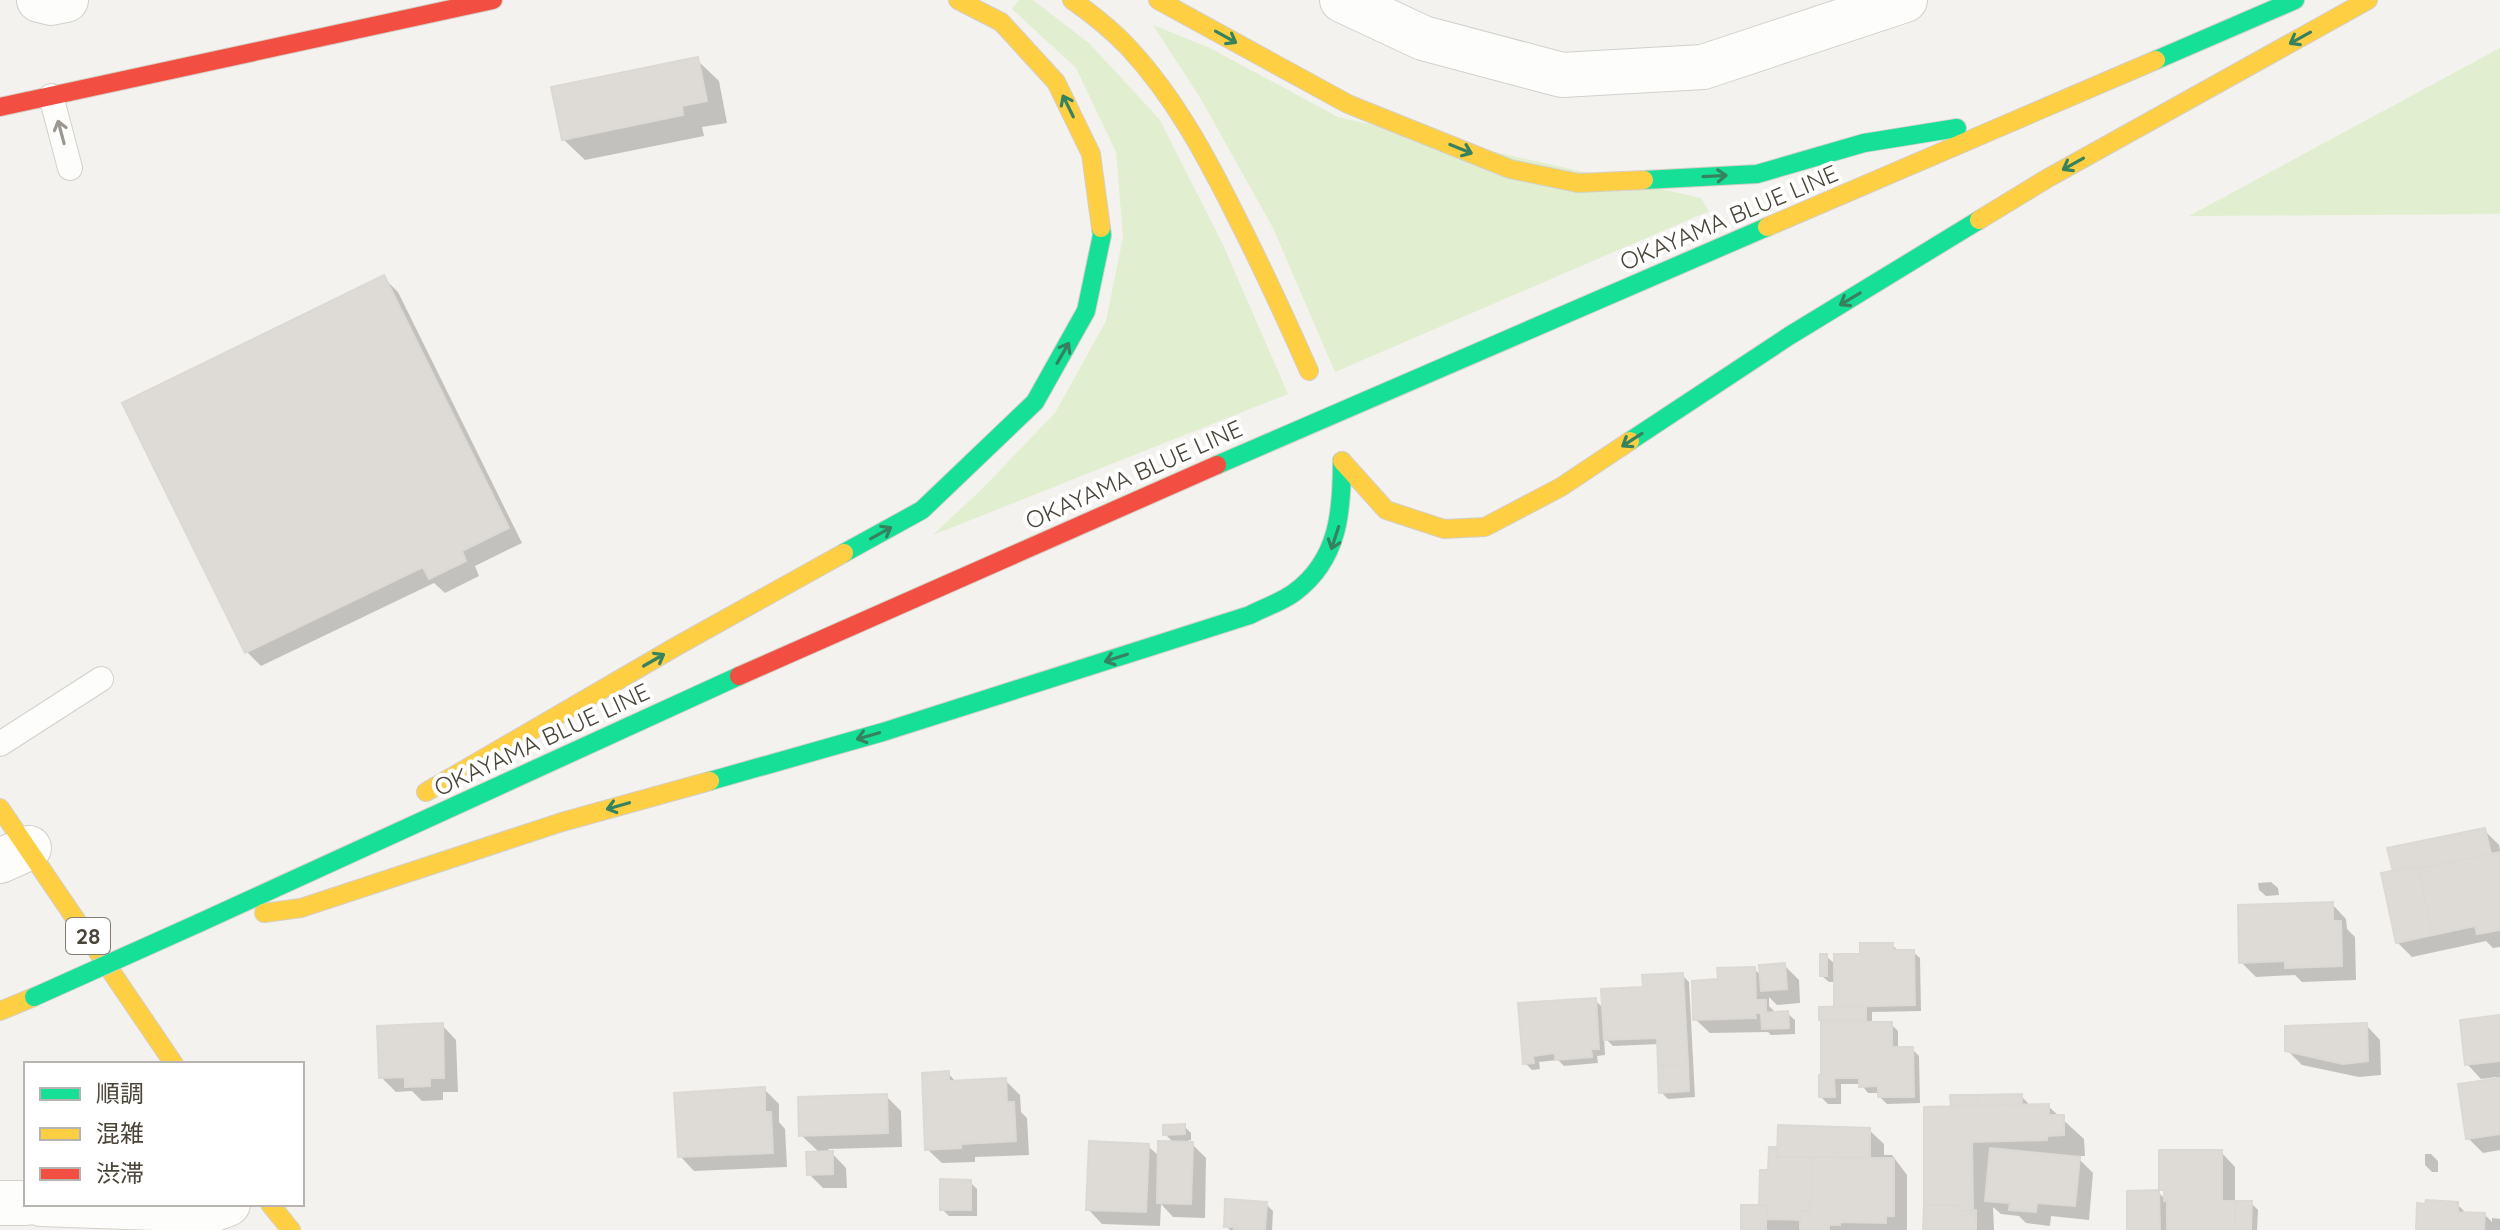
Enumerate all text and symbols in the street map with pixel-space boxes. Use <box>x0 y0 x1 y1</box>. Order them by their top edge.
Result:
one-way arrow <box>1214 30 1238 46</box>
one-way arrow <box>2289 30 2312 46</box>
one-way arrow <box>1060 95 1075 119</box>
one-way arrow <box>53 119 68 145</box>
one-way arrow <box>1448 143 1473 157</box>
one-way arrow <box>2061 157 2085 172</box>
street label: OKAYAMA BLUE LINE <box>1615 158 1842 277</box>
one-way arrow <box>1701 169 1728 184</box>
one-way arrow <box>1839 291 1862 307</box>
one-way arrow <box>1056 341 1071 365</box>
street label: OKAYAMA BLUE LINE <box>1021 413 1247 535</box>
one-way arrow <box>1621 432 1644 448</box>
one-way arrow <box>869 525 892 541</box>
one-way arrow <box>1327 525 1341 550</box>
one-way arrow <box>1103 651 1128 666</box>
one-way arrow <box>642 652 665 668</box>
street label: OKAYAMA BLUE LINE <box>429 676 654 802</box>
one-way arrow <box>856 730 882 745</box>
one-way arrow <box>605 799 631 814</box>
road number: 28 <box>66 918 110 954</box>
legend <box>24 1062 304 1206</box>
text: 順調 <box>96 1078 144 1108</box>
text: 混雑 <box>96 1118 144 1148</box>
text: 渋滞 <box>96 1158 144 1188</box>

